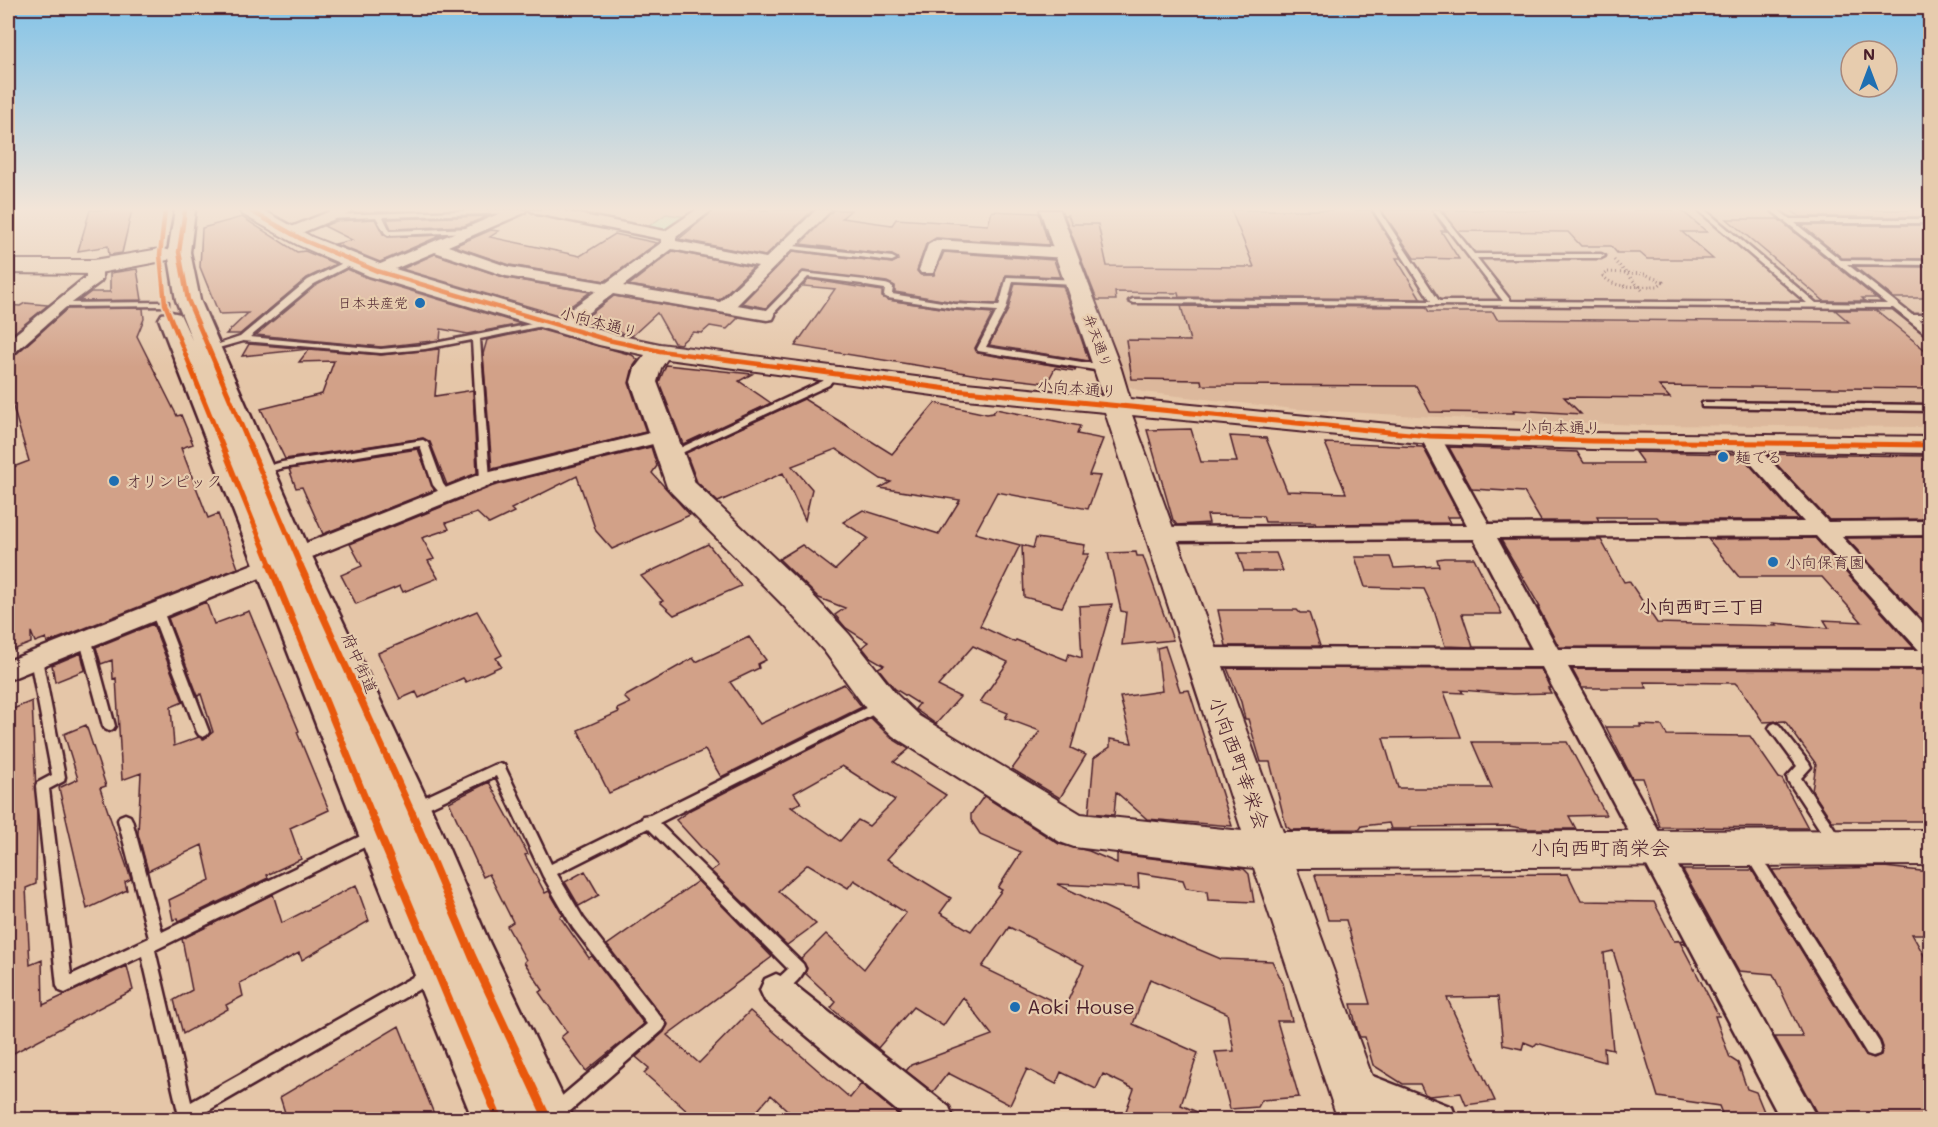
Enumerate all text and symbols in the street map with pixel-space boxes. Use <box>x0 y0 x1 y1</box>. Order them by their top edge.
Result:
north arrow <box>1839 39 1899 99</box>
text: N <box>1863 43 1875 64</box>
place label: 日本共産党 <box>338 293 408 312</box>
marker: 日本共産党 <box>413 296 427 310</box>
street label: 小向本通り <box>558 301 640 342</box>
street label: 弁天通り <box>1080 311 1117 370</box>
street label: 小向本通り <box>1036 374 1118 401</box>
street label: 小向本通り <box>1521 415 1601 438</box>
place label: 麺でる <box>1735 446 1783 467</box>
marker: 麺でる <box>1716 450 1730 464</box>
place label: オリンピック <box>126 470 222 491</box>
marker: オリンピック <box>107 474 121 488</box>
place label: 小向保育園 <box>1785 551 1865 572</box>
marker: 小向保育園 <box>1766 555 1780 569</box>
district label: 小向西町三丁目 <box>1639 594 1765 618</box>
street label: 府中街道 <box>338 629 383 696</box>
street label: 小向西町幸栄会 <box>1204 692 1276 833</box>
street label: 小向西町商栄会 <box>1530 834 1670 860</box>
place label: Aoki House <box>1027 993 1135 1019</box>
marker: Aoki House <box>1008 1000 1022 1014</box>

